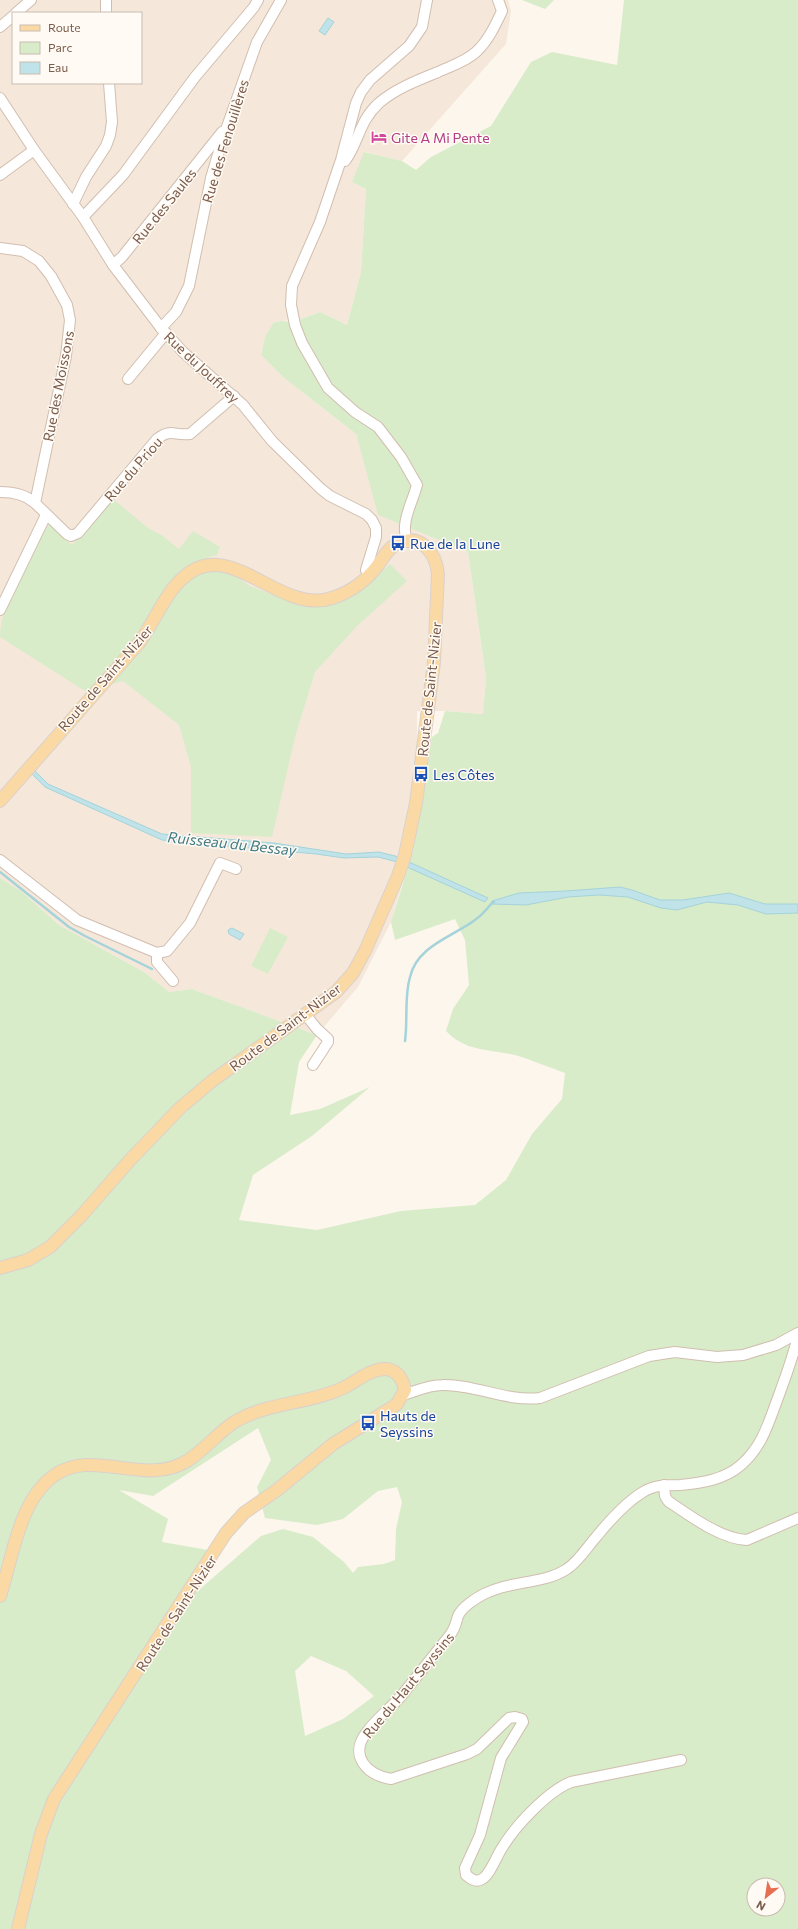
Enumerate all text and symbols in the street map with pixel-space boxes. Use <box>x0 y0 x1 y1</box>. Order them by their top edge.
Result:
legend <box>12 12 142 84</box>
text: Route <box>48 20 81 34</box>
text: Parc <box>48 40 72 54</box>
text: Eau <box>48 60 68 74</box>
street label: Rue des Fenouillères <box>198 77 252 205</box>
hotel icon: Gite A Mi Pente <box>370 128 388 146</box>
place label: Gite A Mi Pente <box>391 129 490 146</box>
street label: Rue des Saules <box>128 165 200 247</box>
street label: Rue du Jouffrey <box>161 328 243 406</box>
street label: Rue des Moissons <box>39 329 77 443</box>
street label: Rue du Priou <box>100 433 166 505</box>
bus stop icon: Rue de la Lune <box>389 534 407 552</box>
place label: Rue de la Lune <box>410 535 500 552</box>
street label: Route de Saint-Nizier <box>413 620 445 757</box>
street label: Route de Saint-Nizier <box>54 621 156 735</box>
bus stop icon: Les Côtes <box>412 765 430 783</box>
place label: Les Côtes <box>433 766 495 783</box>
water label: Ruisseau du Bessay <box>167 827 298 859</box>
street label: Route de Saint-Nizier <box>226 979 345 1075</box>
place label: Hauts de Seyssins <box>380 1407 436 1440</box>
bus stop icon: Hauts de Seyssins <box>359 1414 377 1432</box>
street label: Route de Saint-Nizier <box>132 1551 220 1674</box>
street label: Rue du Haut Seyssins <box>359 1629 457 1741</box>
north arrow <box>746 1877 786 1917</box>
text: N <box>754 1898 768 1914</box>

